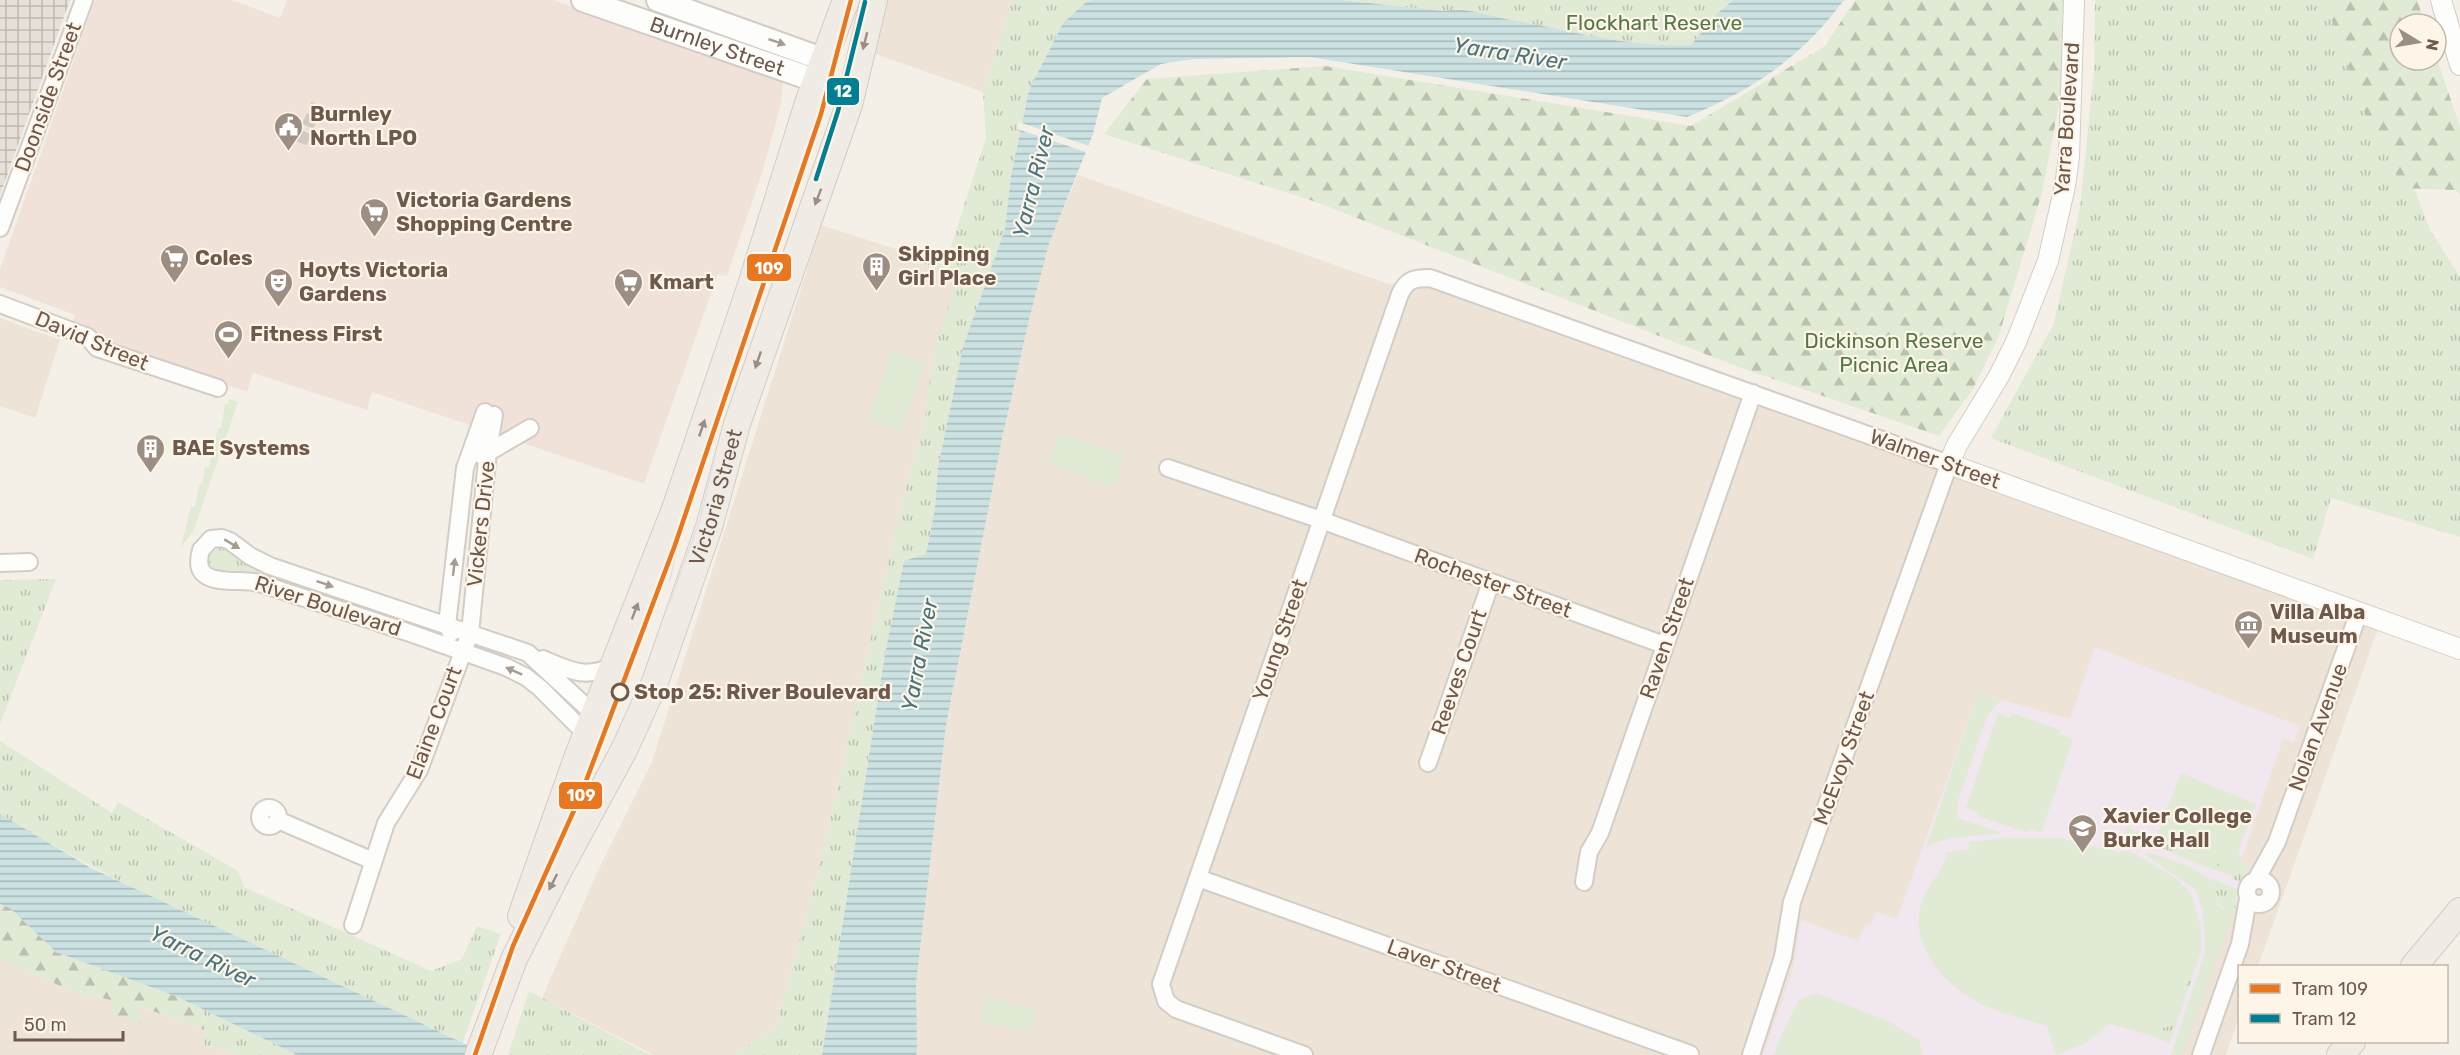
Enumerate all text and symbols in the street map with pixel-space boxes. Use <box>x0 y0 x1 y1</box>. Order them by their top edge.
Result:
park label: Flockhart Reserve <box>1566 10 1742 35</box>
street label: Burnley Street <box>647 11 788 81</box>
north arrow <box>2388 12 2448 72</box>
street label: Doonside Street <box>9 19 86 175</box>
one-way arrow <box>860 31 870 50</box>
water label: Yarra River <box>1451 31 1570 76</box>
one-way arrow <box>768 37 786 47</box>
text: N <box>2422 37 2443 52</box>
street label: Yarra Boulevard <box>2049 41 2084 197</box>
line badge: 12 <box>826 77 860 106</box>
text: 12 <box>834 82 852 101</box>
place label: Burnley North LPO <box>310 101 417 150</box>
public building icon: Burnley North LPO <box>273 110 305 152</box>
water label: Yarra River <box>1007 122 1061 241</box>
place label: Victoria Gardens Shopping Centre <box>396 187 573 236</box>
one-way arrow <box>812 188 822 206</box>
supermarket icon: Victoria Gardens Shopping Centre <box>359 196 391 238</box>
place label: Skipping Girl Place <box>898 241 997 290</box>
supermarket icon: Coles <box>158 242 190 284</box>
place label: Coles <box>195 245 253 270</box>
building icon: Skipping Girl Place <box>861 250 893 292</box>
line badge: 109 <box>746 253 792 282</box>
place label: Hoyts Victoria Gardens <box>299 257 448 306</box>
text: 109 <box>754 259 784 278</box>
theatre icon: Hoyts Victoria Gardens <box>262 266 294 308</box>
supermarket icon: Kmart <box>612 266 644 308</box>
place label: Kmart <box>649 269 714 294</box>
street label: David Street <box>32 305 153 376</box>
sports icon: Fitness First <box>213 318 245 360</box>
place label: Fitness First <box>250 321 383 346</box>
park label: Dickinson Reserve Picnic Area <box>1804 328 1984 377</box>
one-way arrow <box>753 351 763 369</box>
one-way arrow <box>698 419 708 437</box>
street label: Walmer Street <box>1867 423 2004 494</box>
street label: Victoria Street <box>683 426 747 569</box>
building icon: BAE Systems <box>135 432 167 474</box>
place label: BAE Systems <box>172 435 310 460</box>
street label: Vickers Drive <box>461 460 500 588</box>
one-way arrow <box>224 538 240 549</box>
street label: Rochester Street <box>1411 542 1575 623</box>
one-way arrow <box>449 557 459 576</box>
street label: River Boulevard <box>252 570 405 641</box>
street label: Raven Street <box>1634 574 1699 702</box>
street label: Young Street <box>1247 575 1312 704</box>
one-way arrow <box>316 580 334 590</box>
water label: Yarra River <box>895 595 944 714</box>
place label: Villa Alba Museum <box>2270 599 2365 648</box>
one-way arrow <box>631 602 640 620</box>
street label: Reeves Court <box>1425 606 1492 738</box>
museum icon: Villa Alba Museum <box>2233 608 2265 650</box>
street label: Nolan Avenue <box>2283 659 2352 794</box>
street label: Elaine Court <box>401 663 467 783</box>
one-way arrow <box>505 667 522 676</box>
place label: Stop 25: River Boulevard <box>634 679 891 704</box>
marker: Stop 25: River Boulevard <box>611 683 629 701</box>
street label: McEvoy Street <box>1808 688 1879 828</box>
line badge: 109 <box>558 781 603 810</box>
text: 109 <box>566 786 596 805</box>
place label: Xavier College Burke Hall <box>2103 803 2252 852</box>
school or university icon: Xavier College Burke Hall <box>2066 812 2098 854</box>
one-way arrow <box>548 873 557 890</box>
water label: Yarra River <box>145 919 262 994</box>
street label: Laver Street <box>1384 933 1505 998</box>
legend <box>2238 965 2448 1043</box>
text: Tram 109 <box>2292 978 2368 1000</box>
scale bar <box>15 1004 123 1042</box>
text: Tram 12 <box>2292 1008 2356 1030</box>
text: 50 m <box>24 1014 67 1036</box>

